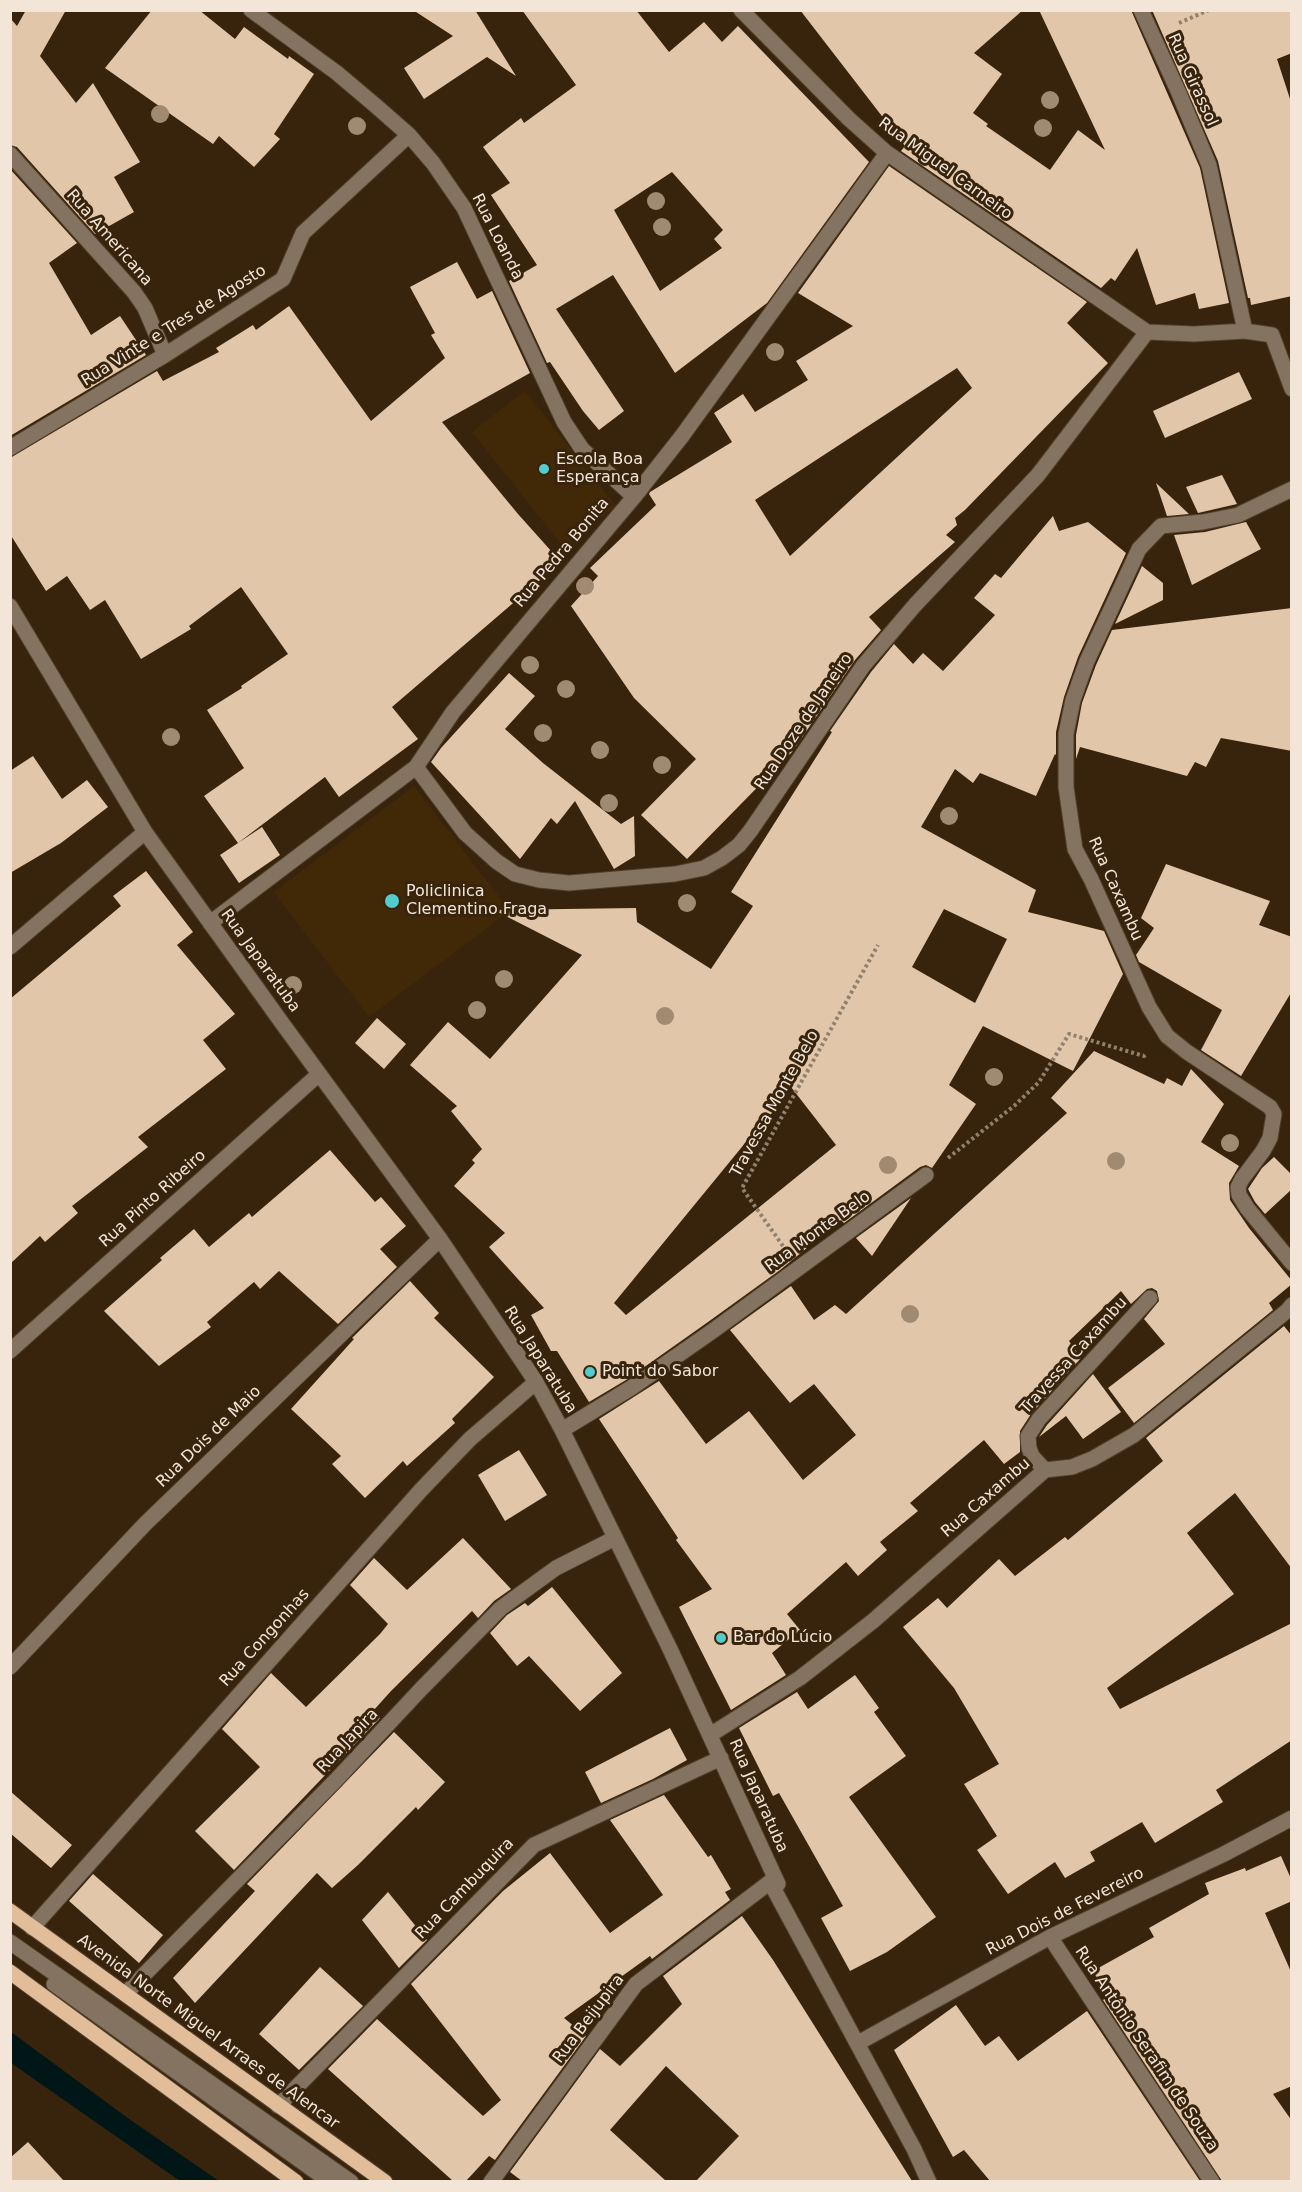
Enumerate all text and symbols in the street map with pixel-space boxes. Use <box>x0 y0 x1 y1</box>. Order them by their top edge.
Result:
street label: Rua Girassol <box>1163 31 1221 129</box>
street label: Rua Miguel Carneiro <box>874 114 1016 224</box>
street label: Rua Americana <box>62 186 156 290</box>
street label: Rua Loanda <box>467 191 527 283</box>
street label: Rua Vinte e Tres de Agosto <box>78 261 270 391</box>
place label: Escola Boa Esperança <box>556 450 643 488</box>
marker: Escola Boa Esperança <box>537 462 551 476</box>
street label: Rua Pedra Bonita <box>510 494 614 612</box>
street label: Rua Doze de Janeiro <box>751 650 857 794</box>
street label: Rua Caxambu <box>1084 834 1146 944</box>
place label: Policlinica Clementino Fraga <box>406 882 547 920</box>
marker: Policlinica Clementino Fraga <box>383 892 401 910</box>
street label: Rua Japaratuba <box>216 906 304 1016</box>
street label: Travessa Monte Belo <box>727 1027 823 1181</box>
street label: Rua Pinto Ribeiro <box>96 1146 210 1252</box>
street label: Rua Monte Belo <box>762 1187 874 1277</box>
street label: Travessa Caxambu <box>1016 1294 1132 1418</box>
street label: Rua Japaratuba <box>499 1303 581 1417</box>
place label: Point do Sabor <box>602 1362 718 1382</box>
marker: Point do Sabor <box>583 1365 597 1379</box>
street label: Rua Dois de Maio <box>153 1382 265 1492</box>
street label: Rua Caxambu <box>938 1454 1034 1542</box>
street label: Rua Congonhas <box>216 1585 314 1691</box>
place label: Bar do Lúcio <box>733 1628 832 1648</box>
marker: Bar do Lúcio <box>714 1631 728 1645</box>
street label: Rua Japira <box>313 1705 383 1777</box>
street label: Rua Japaratuba <box>724 1736 792 1856</box>
street label: Rua Cambuquira <box>412 1834 518 1944</box>
street label: Rua Dois de Fevereiro <box>983 1864 1147 1960</box>
street label: Avenida Norte Miguel Arraes de Alencar <box>73 1930 343 2134</box>
street label: Rua Antônio Serafim de Souza <box>1070 1943 1222 2155</box>
street label: Rua Beijupira <box>549 1971 629 2067</box>

